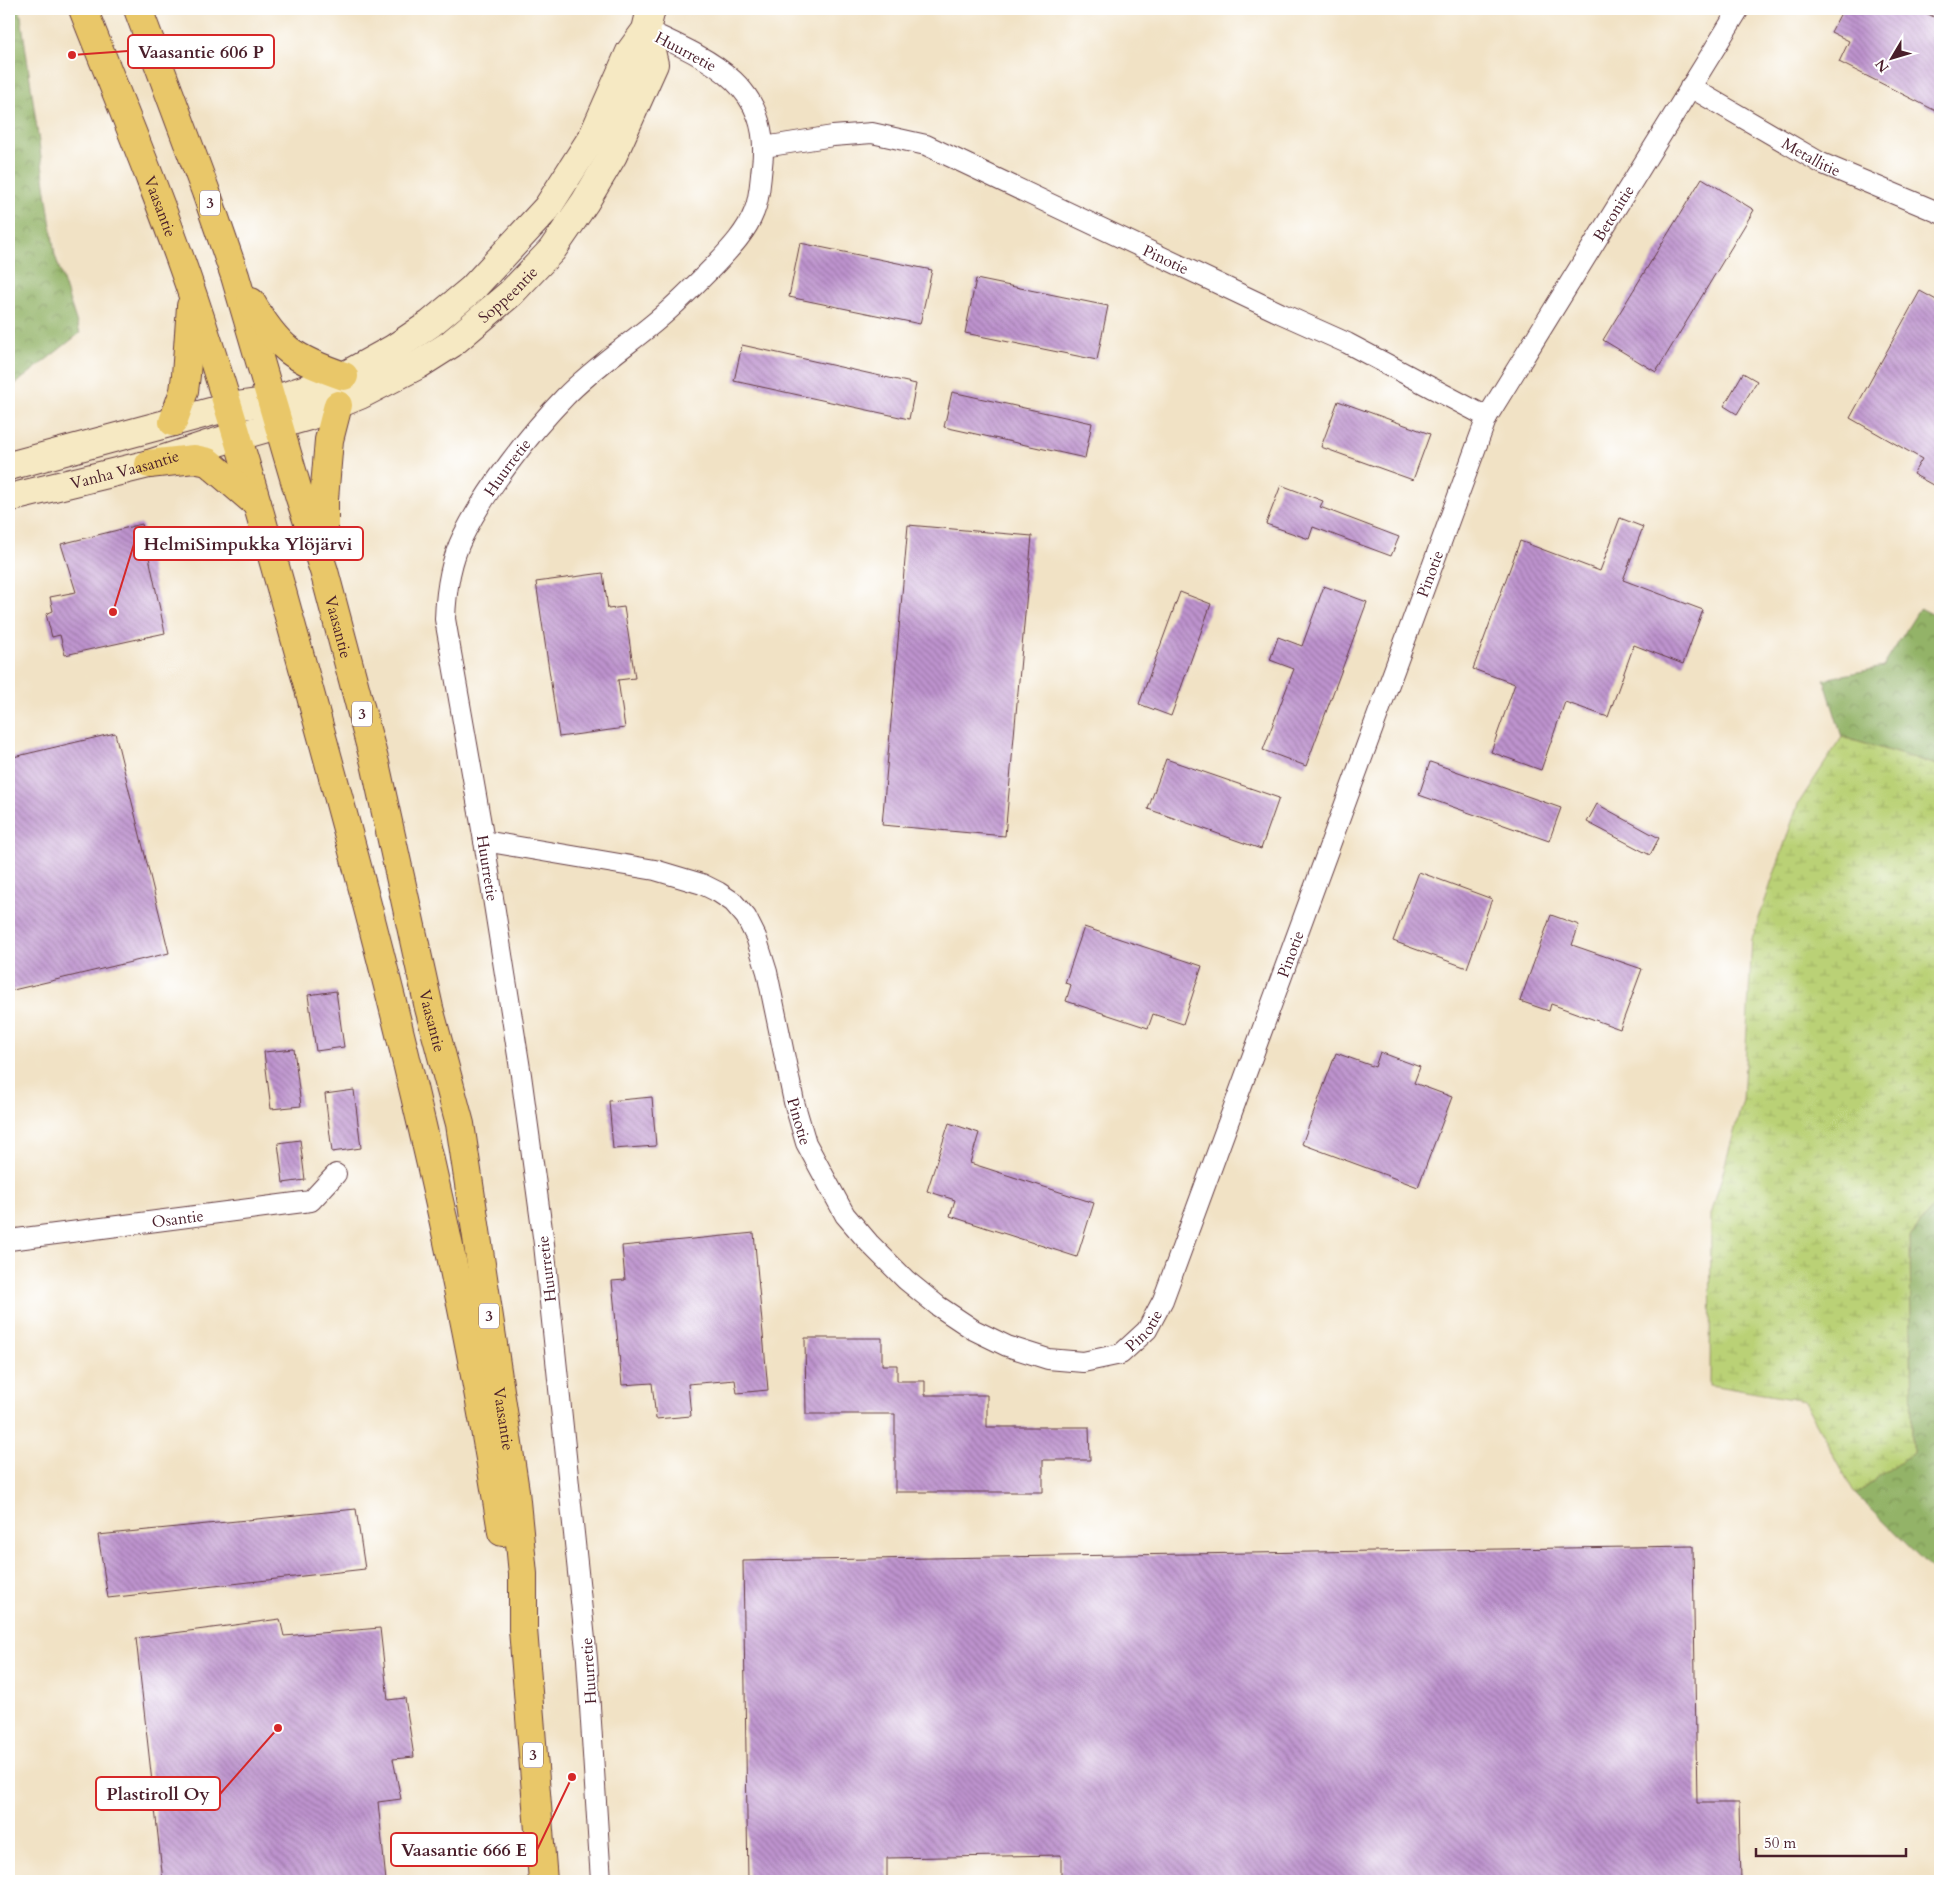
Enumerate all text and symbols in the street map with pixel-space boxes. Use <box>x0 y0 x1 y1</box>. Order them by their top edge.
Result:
street label: Huurretie <box>651 27 720 77</box>
north arrow <box>1866 32 1916 82</box>
callout: Vaasantie 606 P <box>128 35 274 68</box>
text: Vaasantie 606 P <box>138 40 264 65</box>
text: N <box>1871 55 1893 76</box>
street label: Metallitie <box>1777 133 1844 182</box>
street label: Vaasantie <box>138 173 181 240</box>
street label: Betonitie <box>1588 181 1640 246</box>
road number: 3 <box>200 190 220 216</box>
street label: Pinotie <box>1139 240 1192 280</box>
street label: Soppeentie <box>474 262 543 328</box>
street label: Huurretie <box>479 434 536 501</box>
street label: Vanha Vaasantie <box>68 445 182 495</box>
callout: HelmiSimpukka Ylöjärvi <box>134 527 363 560</box>
text: HelmiSimpukka Ylöjärvi <box>144 532 353 557</box>
street label: Pinotie <box>1412 548 1449 601</box>
street label: Vaasantie <box>319 593 357 661</box>
road number: 3 <box>352 702 372 726</box>
street label: Huurretie <box>471 833 503 903</box>
street label: Pinotie <box>1272 928 1310 981</box>
street label: Vaasantie <box>413 988 450 1055</box>
street label: Pinotie <box>781 1095 816 1148</box>
street label: Osantie <box>151 1205 205 1233</box>
street label: Huurretie <box>532 1234 562 1303</box>
road number: 3 <box>479 1304 499 1328</box>
street label: Pinotie <box>1121 1306 1168 1357</box>
street label: Vaasantie <box>488 1386 519 1452</box>
street label: Huurretie <box>576 1637 602 1705</box>
road number: 3 <box>523 1742 543 1768</box>
callout: Plastiroll Oy <box>96 1777 220 1810</box>
text: Plastiroll Oy <box>106 1782 211 1807</box>
scale bar <box>1756 1825 1906 1857</box>
callout: Vaasantie 666 E <box>391 1833 537 1866</box>
text: 50 m <box>1764 1833 1796 1853</box>
text: Vaasantie 666 E <box>401 1838 527 1863</box>

